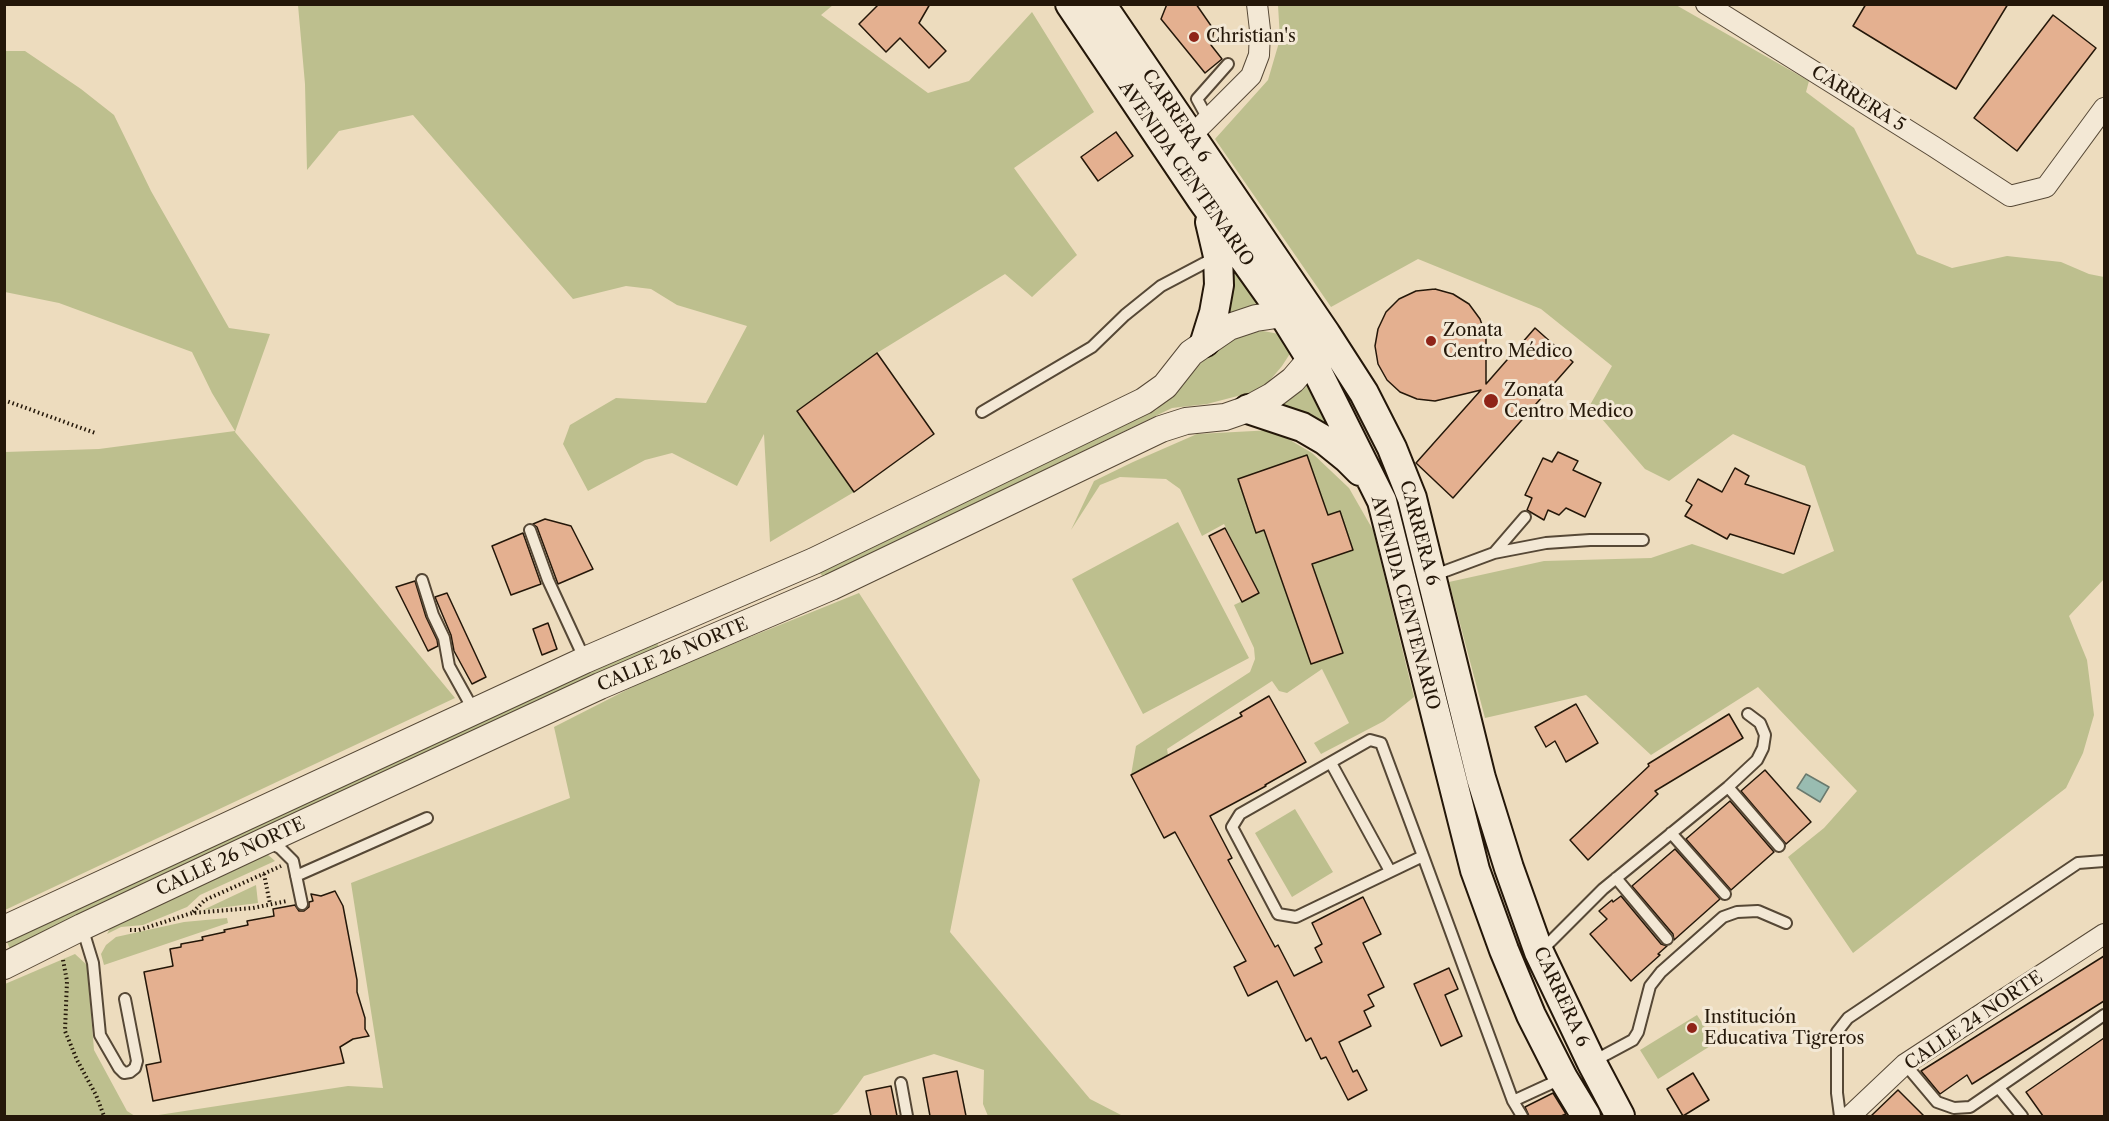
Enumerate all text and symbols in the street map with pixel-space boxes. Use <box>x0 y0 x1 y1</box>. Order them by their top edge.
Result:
place label: Christian's <box>1206 26 1296 48</box>
marker: Christian's <box>1187 30 1201 44</box>
street label: CARRERA 5 <box>1807 61 1909 137</box>
street label: CARRERA 6 <box>1137 65 1215 167</box>
street label: AVENIDA CENTENARIO <box>1114 77 1258 271</box>
place label: Zonata Centro Médico <box>1443 320 1573 362</box>
marker: Zonata Centro Médico <box>1424 334 1438 348</box>
place label: Zonata Centro Medico <box>1504 380 1634 422</box>
marker: Zonata Centro Medico <box>1482 392 1500 410</box>
street label: CARRERA 6 <box>1395 478 1443 588</box>
street label: AVENIDA CENTENARIO <box>1366 493 1444 713</box>
street label: CALLE 26 NORTE <box>594 613 752 697</box>
street label: CALLE 26 NORTE <box>153 813 309 901</box>
street label: CARRERA 6 <box>1528 944 1594 1050</box>
street label: CALLE 24 NORTE <box>1901 967 2047 1075</box>
place label: Institución Educativa Tigreros <box>1704 1007 1864 1050</box>
marker: Institución Educativa Tigreros <box>1685 1021 1699 1035</box>

